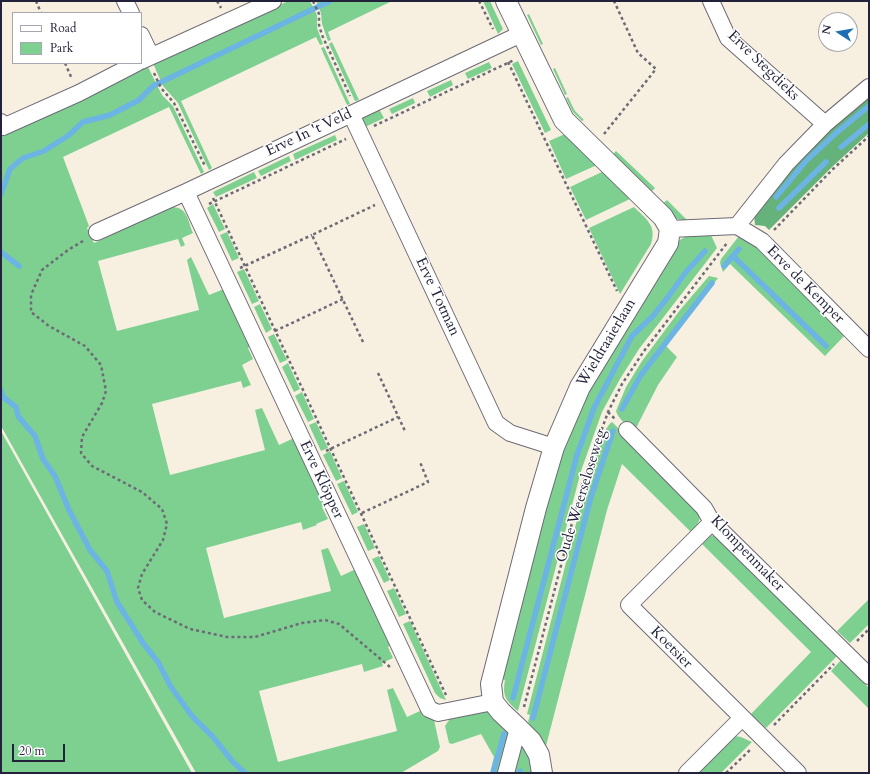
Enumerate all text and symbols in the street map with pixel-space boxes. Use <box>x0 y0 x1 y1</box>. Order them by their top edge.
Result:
legend <box>12 12 142 64</box>
north arrow <box>818 12 858 52</box>
text: Road <box>50 20 76 36</box>
text: N <box>818 23 835 36</box>
street label: Erve Stegdieks <box>723 27 803 105</box>
text: Park <box>50 40 73 56</box>
street label: Erve In 't Veld <box>263 105 355 161</box>
street label: Erve de Kemper <box>762 242 848 328</box>
street label: Erve Totman <box>411 255 463 339</box>
street label: Wieldraaierlaan <box>574 296 640 390</box>
street label: Oude Weerseloseweg <box>553 427 611 565</box>
street label: Erve Klöpper <box>295 438 347 522</box>
street label: Klompenmaker <box>706 512 788 596</box>
street label: Koetsier <box>646 623 696 673</box>
scale bar <box>14 736 67 762</box>
text: 20 m <box>19 743 45 759</box>

